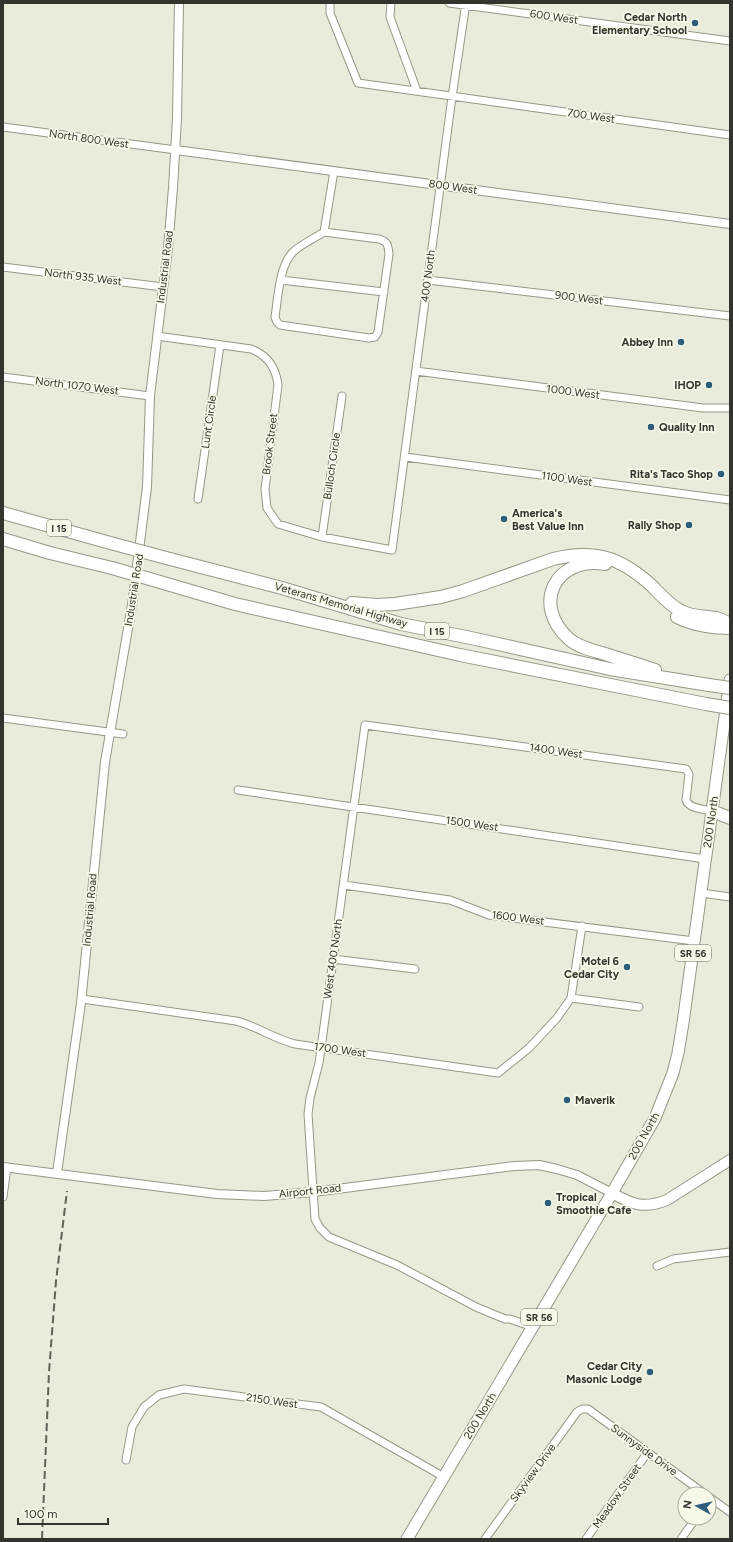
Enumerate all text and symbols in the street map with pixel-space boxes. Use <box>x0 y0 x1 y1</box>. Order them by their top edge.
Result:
street label: 600 West <box>529 7 579 27</box>
place label: Cedar North Elementary School <box>592 11 687 37</box>
marker: Cedar North Elementary School <box>690 18 700 28</box>
street label: 700 West <box>566 106 616 126</box>
street label: North 800 West <box>48 127 130 151</box>
street label: 800 West <box>428 177 478 197</box>
street label: Industrial Road <box>154 230 176 304</box>
street label: 400 North <box>418 249 438 303</box>
street label: North 935 West <box>43 266 123 288</box>
street label: 900 West <box>554 289 604 307</box>
place label: Abbey Inn <box>622 336 673 349</box>
marker: Abbey Inn <box>676 337 686 347</box>
street label: North 1070 West <box>34 374 120 398</box>
place label: IHOP <box>674 379 701 392</box>
marker: IHOP <box>704 380 714 390</box>
street label: 1000 West <box>545 382 601 402</box>
street label: Lunt Circle <box>199 395 219 449</box>
street label: Brook Street <box>260 412 280 476</box>
place label: Quality Inn <box>659 421 714 434</box>
marker: Quality Inn <box>646 422 656 432</box>
street label: Bulloch Circle <box>321 432 343 500</box>
place label: Rita's Taco Shop <box>630 468 713 481</box>
street label: 1100 West <box>541 469 593 489</box>
marker: Rita's Taco Shop <box>716 469 726 479</box>
place label: America's Best Value Inn <box>512 507 584 533</box>
marker: America's Best Value Inn <box>499 514 509 524</box>
place label: Rally Shop <box>628 519 681 532</box>
road number: I 15 <box>47 520 71 536</box>
marker: Rally Shop <box>684 520 694 530</box>
street label: Industrial Road <box>122 553 146 627</box>
street label: Veterans Memorial Highway <box>273 580 409 630</box>
road number: I 15 <box>425 623 449 639</box>
street label: 1400 West <box>529 741 583 761</box>
street label: 200 North <box>701 795 721 849</box>
street label: 1500 West <box>445 814 499 834</box>
street label: Industrial Road <box>80 873 100 947</box>
street label: 1600 West <box>491 908 545 928</box>
street label: West 400 North <box>321 918 345 1000</box>
road number: SR 56 <box>675 945 711 961</box>
place label: Motel 6 Cedar City <box>564 955 620 981</box>
marker: Motel 6 Cedar City <box>622 962 632 972</box>
street label: 1700 West <box>313 1040 367 1060</box>
place label: Maverik <box>575 1094 615 1107</box>
marker: Maverik <box>562 1095 572 1105</box>
street label: 200 North <box>626 1110 662 1162</box>
street label: Airport Road <box>278 1181 342 1201</box>
place label: Tropical Smoothie Cafe <box>556 1191 631 1217</box>
marker: Tropical Smoothie Cafe <box>543 1198 553 1208</box>
road number: SR 56 <box>521 1309 557 1325</box>
place label: Cedar City Masonic Lodge <box>566 1360 643 1386</box>
marker: Cedar City Masonic Lodge <box>645 1367 655 1377</box>
street label: 200 North <box>461 1390 499 1442</box>
street label: 2150 West <box>245 1391 299 1411</box>
street label: Sunnyside Drive <box>608 1421 680 1479</box>
street label: Skyview Drive <box>508 1441 558 1505</box>
street label: Meadow Street <box>590 1461 644 1531</box>
north arrow <box>677 1486 717 1526</box>
scale bar <box>18 1500 108 1526</box>
text: N <box>681 1500 695 1510</box>
text: 100 m <box>24 1507 58 1521</box>

